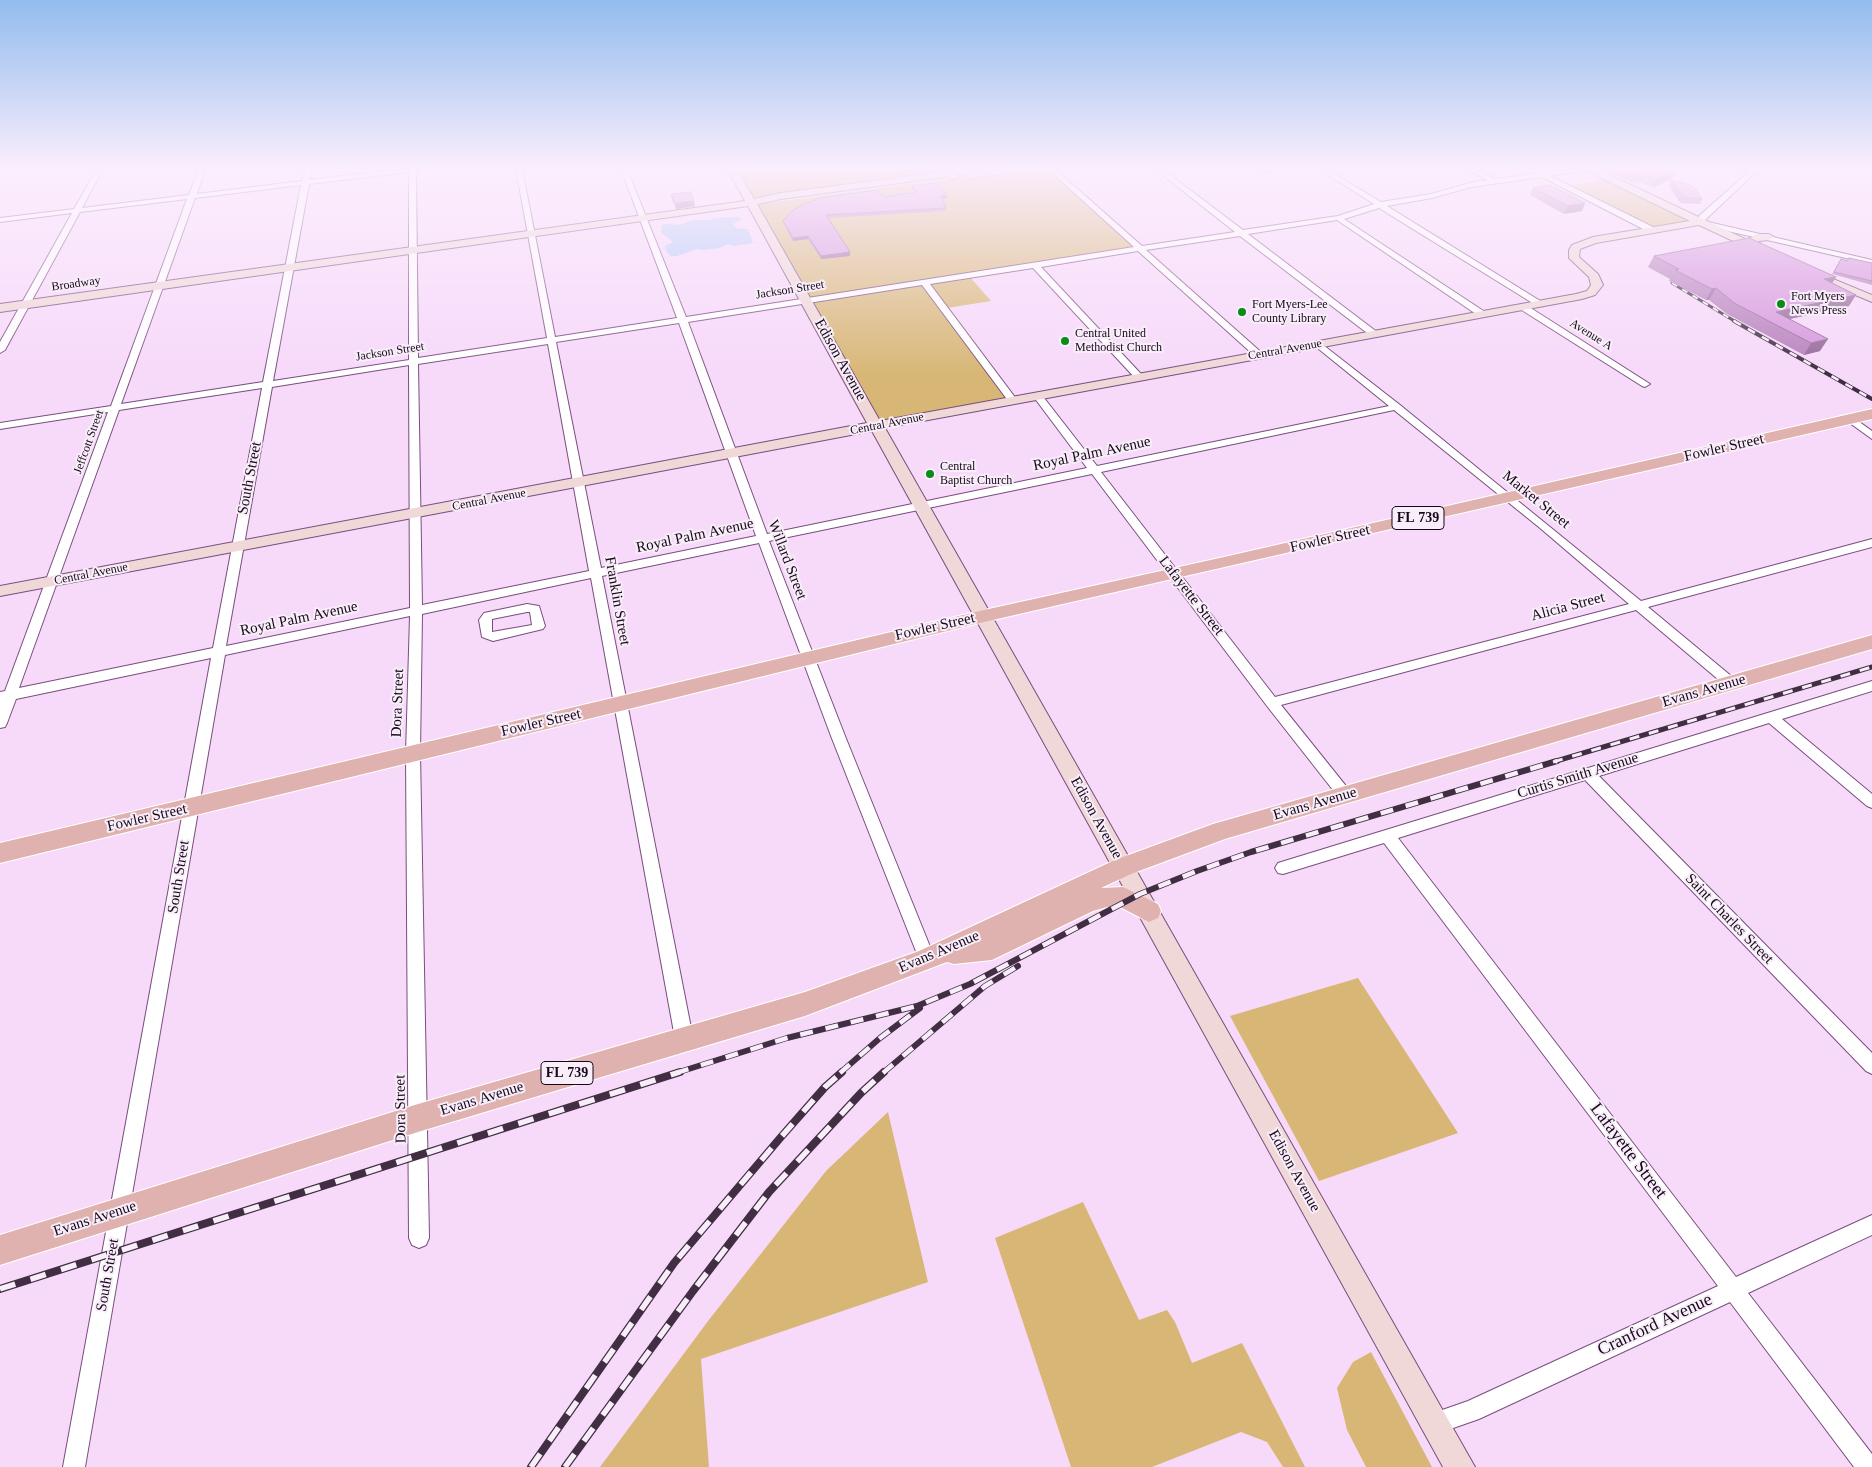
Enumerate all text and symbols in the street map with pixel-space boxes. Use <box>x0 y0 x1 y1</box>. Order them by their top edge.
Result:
street label: Broadway <box>51 273 101 295</box>
street label: Jackson Street <box>755 277 825 303</box>
place label: Fort Myers News Press <box>1791 290 1847 318</box>
place label: Fort Myers-Lee County Library <box>1252 298 1328 326</box>
marker: Fort Myers News Press <box>1775 298 1787 310</box>
marker: Fort Myers-Lee County Library <box>1236 306 1248 318</box>
street label: Edison Avenue <box>810 316 870 404</box>
street label: Avenue A <box>1567 316 1615 354</box>
place label: Central United Methodist Church <box>1075 327 1162 355</box>
marker: Central United Methodist Church <box>1059 335 1071 347</box>
street label: Central Avenue <box>1247 336 1323 364</box>
street label: Jackson Street <box>355 339 425 365</box>
street label: Jeffcott Street <box>71 408 107 476</box>
street label: Central Avenue <box>849 410 925 438</box>
street label: Fowler Street <box>1682 430 1766 466</box>
street label: Royal Palm Avenue <box>1032 433 1152 475</box>
street label: South Street <box>234 440 266 516</box>
place label: Central Baptist Church <box>940 460 1012 488</box>
street label: Market Street <box>1498 467 1574 533</box>
marker: Central Baptist Church <box>924 468 936 480</box>
street label: Central Avenue <box>451 486 527 514</box>
road number: FL 739 <box>1392 506 1444 530</box>
street label: Royal Palm Avenue <box>635 515 755 557</box>
street label: Willard Street <box>764 518 810 602</box>
street label: Fowler Street <box>1288 521 1372 557</box>
street label: Lafayette Street <box>1155 553 1227 639</box>
street label: Franklin Street <box>600 555 634 647</box>
street label: Central Avenue <box>53 560 129 588</box>
street label: Alicia Street <box>1529 589 1607 625</box>
street label: Royal Palm Avenue <box>239 598 359 640</box>
street label: Fowler Street <box>893 609 977 645</box>
street label: Dora Street <box>388 668 408 738</box>
street label: Evans Avenue <box>1660 671 1748 711</box>
street label: Fowler Street <box>499 705 583 741</box>
street label: Curtis Smith Avenue <box>1515 749 1641 803</box>
street label: Edison Avenue <box>1066 774 1126 862</box>
street label: Evans Avenue <box>1271 784 1359 824</box>
street label: Fowler Street <box>105 800 189 836</box>
street label: South Street <box>164 839 194 915</box>
street label: Saint Charles Street <box>1681 870 1777 968</box>
street label: Evans Avenue <box>896 927 982 977</box>
road number: FL 739 <box>541 1062 593 1084</box>
street label: Dora Street <box>391 1074 411 1144</box>
street label: Evans Avenue <box>438 1078 526 1120</box>
street label: Lafayette Street <box>1585 1099 1671 1203</box>
street label: Edison Avenue <box>1264 1127 1324 1215</box>
street label: Evans Avenue <box>51 1197 139 1241</box>
street label: South Street <box>93 1237 123 1313</box>
street label: Cranford Avenue <box>1594 1289 1716 1361</box>

